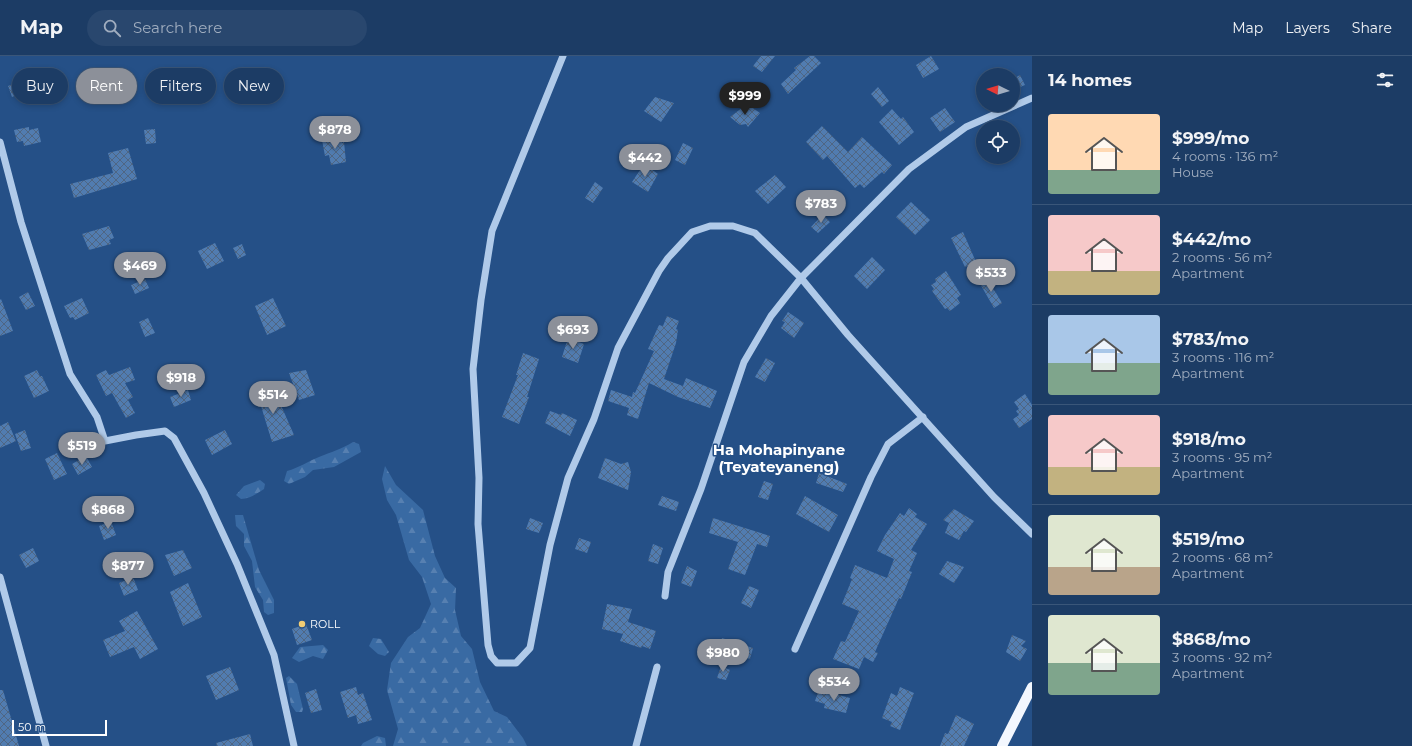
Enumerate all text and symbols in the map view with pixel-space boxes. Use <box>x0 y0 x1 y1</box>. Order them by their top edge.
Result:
search box <box>87 10 367 46</box>
text: Map <box>20 16 63 39</box>
icon: search <box>101 17 123 39</box>
text: Search here <box>133 18 222 37</box>
text: Map <box>1232 19 1263 37</box>
text: Layers <box>1285 19 1330 37</box>
text: Share <box>1352 19 1392 37</box>
chip: Buy <box>12 68 68 104</box>
chip: Rent <box>76 68 137 104</box>
chip: Filters <box>145 68 216 104</box>
chip: New <box>224 68 284 104</box>
north arrow <box>976 68 1020 112</box>
map controls <box>976 68 1020 164</box>
icon: filters <box>1374 69 1396 91</box>
text: 14 homes <box>1048 70 1132 90</box>
pin: $999 <box>721 82 769 116</box>
text: $999 <box>728 87 762 103</box>
pin: $878 <box>311 116 359 150</box>
button: locate <box>976 120 1020 164</box>
text: $878 <box>318 121 352 137</box>
text: $999/mo <box>1172 128 1249 148</box>
icon: home <box>1080 130 1128 178</box>
pin: $442 <box>621 144 669 178</box>
text: 4 rooms · 136 m² <box>1172 148 1278 164</box>
text: $442 <box>628 149 662 165</box>
text: House <box>1172 164 1214 180</box>
pin: $783 <box>797 190 845 224</box>
text: $783 <box>805 195 837 211</box>
text: $442/mo <box>1172 229 1251 249</box>
icon: home <box>1080 231 1128 279</box>
text: 2 rooms · 56 m² <box>1172 249 1272 265</box>
pin: $469 <box>116 252 164 286</box>
text: $469 <box>123 257 157 273</box>
pin: $533 <box>967 259 1015 293</box>
text: $533 <box>975 264 1007 280</box>
text: Apartment <box>1172 265 1244 281</box>
pin: $693 <box>549 316 597 350</box>
text: $693 <box>557 321 589 337</box>
text: $783/mo <box>1172 329 1249 349</box>
icon: home <box>1080 331 1128 379</box>
text: 3 rooms · 116 m² <box>1172 349 1274 365</box>
pin: $918 <box>157 364 205 398</box>
text: Apartment <box>1172 365 1244 381</box>
text: $918 <box>166 369 196 385</box>
pin: $514 <box>249 381 297 415</box>
text: $514 <box>258 386 288 402</box>
text: $918/mo <box>1172 429 1246 449</box>
icon: home <box>1080 431 1128 479</box>
pin: $519 <box>58 432 106 466</box>
text: $519 <box>67 437 97 453</box>
district label: Ha Mohapinyane (Teyateyaneng) <box>713 440 845 476</box>
text: 3 rooms · 95 m² <box>1172 449 1272 465</box>
text: Apartment <box>1172 465 1244 481</box>
pin: $868 <box>84 496 132 530</box>
text: $868 <box>91 501 125 517</box>
text: $519/mo <box>1172 529 1245 549</box>
icon: home <box>1080 531 1128 579</box>
text: 2 rooms · 68 m² <box>1172 549 1273 565</box>
pin: $877 <box>104 552 152 586</box>
text: $877 <box>112 557 145 573</box>
text: Apartment <box>1172 565 1244 581</box>
place label: ROLL <box>310 617 341 631</box>
marker: ROLL <box>297 619 307 629</box>
text: $868/mo <box>1172 629 1251 649</box>
icon: home <box>1080 631 1128 679</box>
pin: $980 <box>699 639 747 673</box>
text: $980 <box>706 644 740 660</box>
text: 3 rooms · 92 m² <box>1172 649 1272 665</box>
text: Apartment <box>1172 665 1244 681</box>
pin: $534 <box>810 668 858 702</box>
text: $534 <box>818 673 850 689</box>
scale bar <box>12 718 107 737</box>
text: 50 m <box>18 720 46 734</box>

